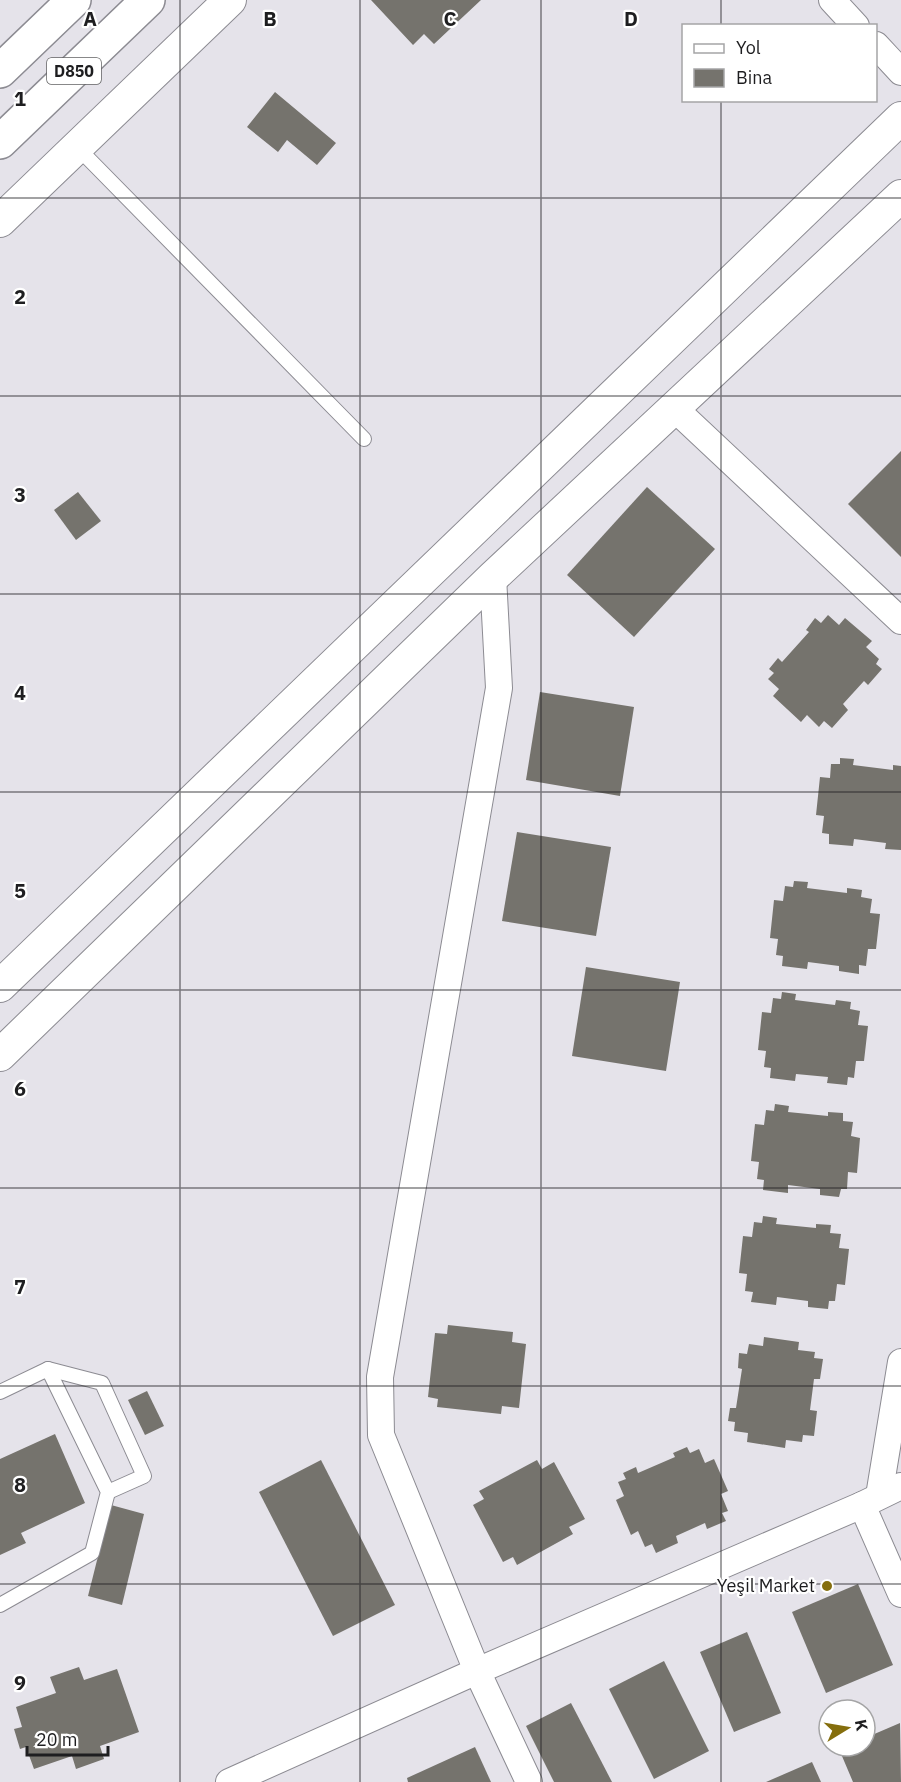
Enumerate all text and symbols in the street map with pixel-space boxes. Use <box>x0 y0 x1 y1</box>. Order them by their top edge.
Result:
text: A <box>83 5 97 32</box>
text: B <box>263 5 277 32</box>
text: C <box>443 5 457 32</box>
text: D <box>624 5 638 32</box>
legend <box>682 24 877 102</box>
text: Yol <box>736 36 761 59</box>
road number: D850 <box>47 58 101 84</box>
text: Bina <box>736 66 772 89</box>
text: 1 <box>14 85 26 112</box>
text: 2 <box>14 283 26 310</box>
text: 3 <box>14 481 26 508</box>
text: 4 <box>14 679 26 706</box>
text: 5 <box>14 877 26 904</box>
text: 6 <box>14 1075 26 1102</box>
text: 7 <box>14 1273 26 1300</box>
text: 8 <box>14 1471 26 1498</box>
place label: Yeşil Market <box>717 1574 815 1597</box>
marker: Yeşil Market <box>820 1579 834 1593</box>
text: 9 <box>14 1669 26 1696</box>
north arrow <box>817 1698 877 1758</box>
text: K <box>851 1718 873 1733</box>
scale bar <box>27 1719 108 1757</box>
text: 20 m <box>36 1728 78 1751</box>

